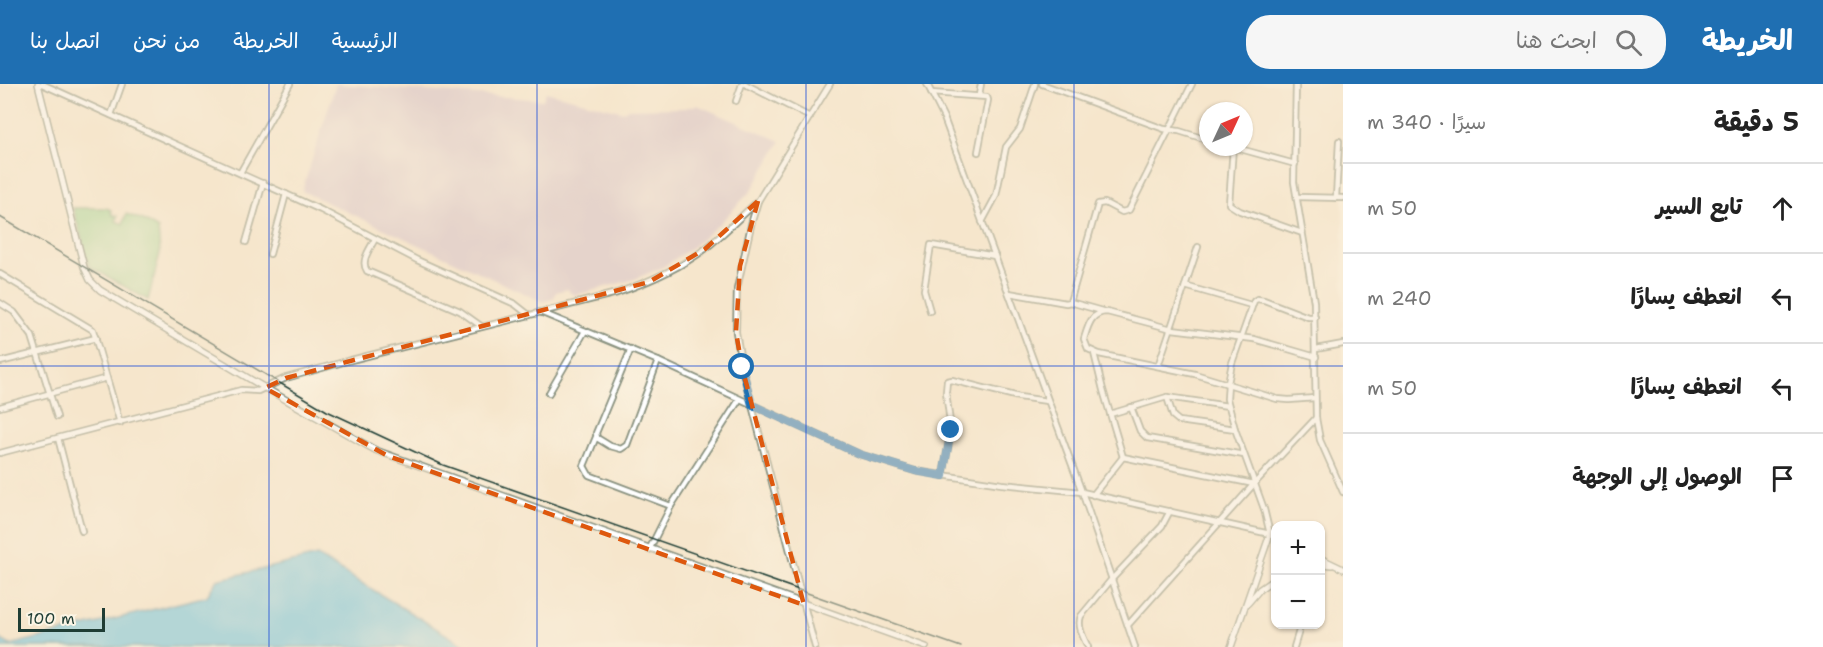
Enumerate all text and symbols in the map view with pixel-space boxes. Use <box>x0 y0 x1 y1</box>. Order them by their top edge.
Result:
search box <box>1246 15 1666 69</box>
text: الخريطة <box>1702 21 1793 59</box>
text: ابحث هنا <box>1516 26 1597 55</box>
icon: search <box>1612 26 1645 59</box>
text: اتصل بنا <box>30 27 100 55</box>
text: من نحن <box>133 27 200 55</box>
text: الخريطة <box>233 27 299 55</box>
text: الرئيسية <box>332 27 398 55</box>
north arrow <box>1199 102 1253 156</box>
text: 5 دقيقة <box>1714 104 1799 139</box>
text: سيرًا · 340 m <box>1367 109 1486 135</box>
text: تابع السير <box>1656 192 1742 221</box>
icon: ahead <box>1766 192 1799 225</box>
text: 50 m <box>1367 195 1417 221</box>
text: انعطف يسارًا <box>1630 282 1742 311</box>
icon: left <box>1766 282 1799 315</box>
text: 240 m <box>1367 285 1432 311</box>
route start <box>728 353 754 379</box>
text: انعطف يسارًا <box>1630 372 1742 401</box>
icon: left <box>1766 372 1799 405</box>
text: 50 m <box>1367 375 1417 401</box>
route end <box>937 416 963 442</box>
text: الوصول إلى الوجهة <box>1572 462 1742 491</box>
icon: arrive <box>1766 462 1799 495</box>
map controls <box>1271 521 1325 629</box>
button: + <box>1271 521 1325 575</box>
button: − <box>1271 575 1325 629</box>
scale bar <box>18 605 105 632</box>
text: 100 m <box>27 608 75 629</box>

